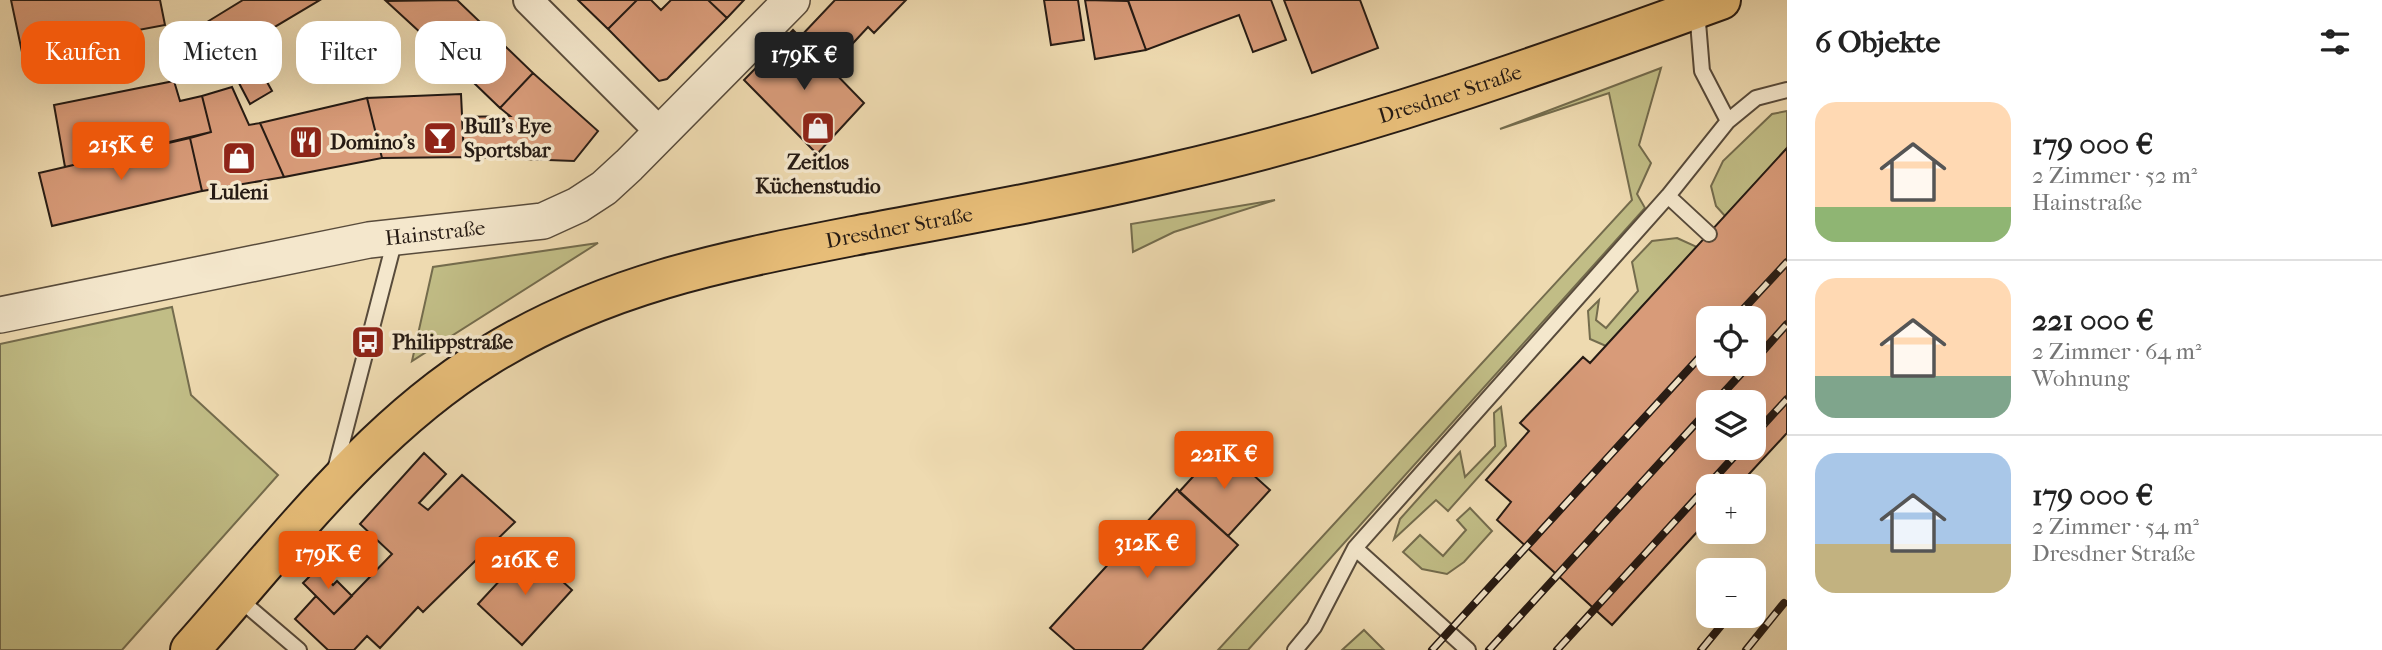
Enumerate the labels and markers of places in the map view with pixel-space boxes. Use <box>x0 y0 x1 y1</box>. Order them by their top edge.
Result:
pin: 179K € <box>747 32 861 92</box>
shop icon: Zeitlos Küchenstudio <box>799 109 837 147</box>
place label: Bull’s Eye Sportsbar <box>464 114 552 162</box>
bar icon: Bull’s Eye Sportsbar <box>421 119 459 157</box>
pin: 215K € <box>64 122 178 182</box>
restaurant icon: Domino's <box>287 123 325 161</box>
place label: Domino's <box>330 130 415 154</box>
shop icon: Luleni <box>220 139 258 177</box>
place label: Zeitlos Küchenstudio <box>755 150 881 198</box>
place label: Luleni <box>210 180 269 204</box>
bus stop icon: Philippstraße <box>349 323 387 361</box>
place label: Philippstraße <box>392 330 514 354</box>
pin: 221K € <box>1167 432 1281 491</box>
pin: 312K € <box>1090 520 1204 580</box>
pin: 179K € <box>271 532 385 591</box>
pin: 216K € <box>468 538 582 597</box>

